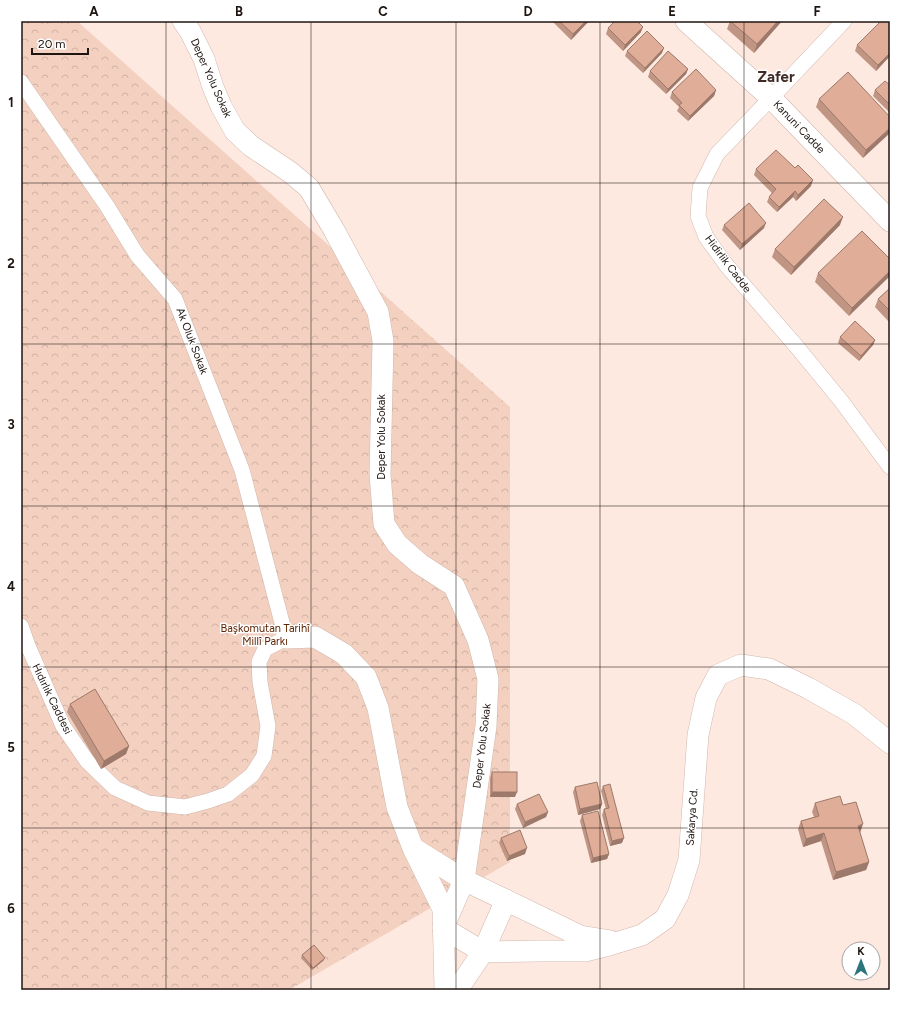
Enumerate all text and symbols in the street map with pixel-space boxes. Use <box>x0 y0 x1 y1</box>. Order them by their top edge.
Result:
text: A <box>89 4 99 19</box>
text: B <box>235 4 243 19</box>
text: C <box>378 4 388 19</box>
text: D <box>523 4 533 19</box>
text: E <box>668 4 676 19</box>
text: F <box>813 4 821 19</box>
scale bar <box>32 30 88 56</box>
street label: Deper Yolu Sokak <box>188 36 235 120</box>
text: 20 m <box>38 37 66 51</box>
district label: Zafer <box>757 68 795 86</box>
text: 1 <box>8 95 14 110</box>
street label: Kanuni Cadde <box>771 98 827 156</box>
street label: Hidirlik Cadde <box>702 233 754 295</box>
text: 2 <box>7 256 15 271</box>
street label: Ak Oluk Sokak <box>173 306 211 377</box>
street label: Deper Yolu Sokak <box>375 394 388 480</box>
text: 3 <box>7 417 15 432</box>
text: 4 <box>7 579 15 594</box>
park label: Başkomutan Tarihî Millî Parkı <box>220 622 311 648</box>
street label: Hıdırlık Caddesi <box>29 662 75 736</box>
street label: Deper Yolu Sokak <box>470 702 494 789</box>
text: 5 <box>7 740 15 755</box>
street label: Sakarya Cd. <box>684 788 700 846</box>
text: 6 <box>7 901 15 916</box>
north arrow <box>841 941 881 981</box>
text: K <box>857 945 865 958</box>

